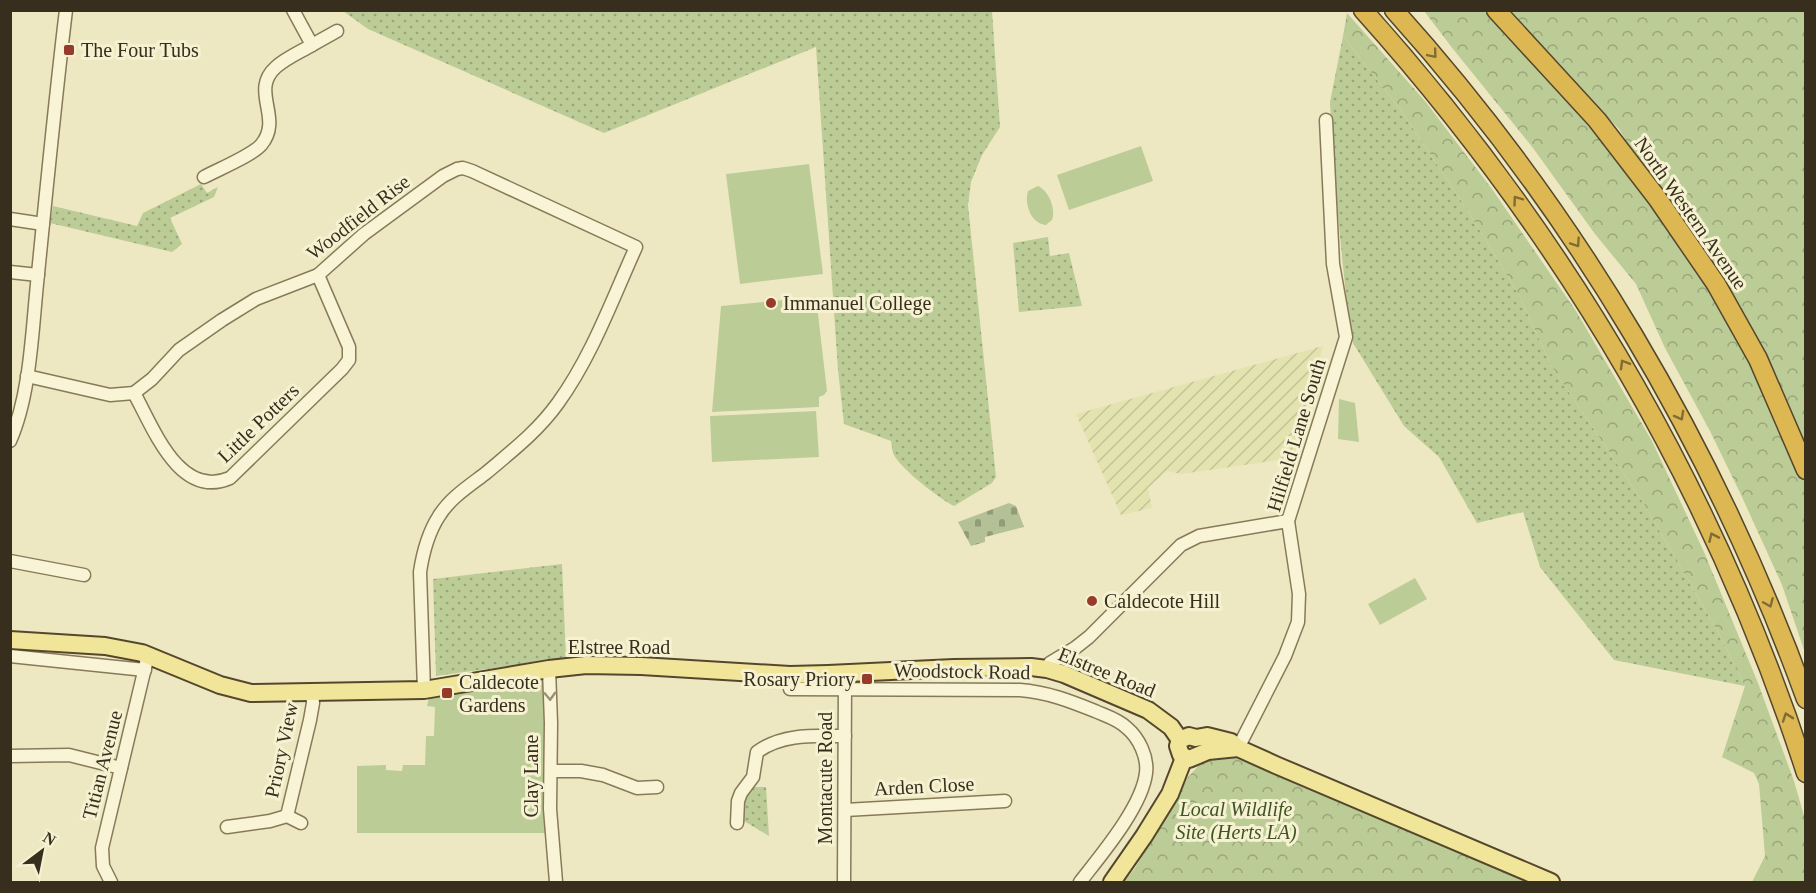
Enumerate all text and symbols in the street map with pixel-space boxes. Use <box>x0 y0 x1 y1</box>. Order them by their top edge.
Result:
place label: The Four Tubs <box>81 39 199 61</box>
marker: The Four Tubs <box>62 43 76 57</box>
one-way arrow <box>1426 47 1437 58</box>
street label: North Western Avenue <box>1630 133 1752 294</box>
street label: Woodfield Rise <box>302 170 414 264</box>
one-way arrow <box>1514 196 1525 207</box>
one-way arrow <box>1568 237 1579 248</box>
place label: Immanuel College <box>783 292 931 315</box>
marker: Immanuel College <box>764 296 778 310</box>
street label: Hilfield Lane South <box>1262 356 1330 514</box>
one-way arrow <box>1619 360 1631 370</box>
street label: Little Potters <box>213 379 303 467</box>
one-way arrow <box>1672 410 1684 420</box>
one-way arrow <box>1709 532 1721 543</box>
place label: Caldecote Hill <box>1104 590 1221 612</box>
marker: Caldecote Hill <box>1085 594 1099 608</box>
one-way arrow <box>1761 597 1773 608</box>
street label: Elstree Road <box>568 636 670 658</box>
street label: Elstree Road <box>1055 643 1159 701</box>
street label: Woodstock Road <box>893 659 1031 683</box>
place label: Rosary Priory <box>743 668 855 691</box>
place label: Caldecote Gardens <box>459 671 539 716</box>
marker: Rosary Priory <box>860 672 874 686</box>
marker: Caldecote Gardens <box>440 686 454 700</box>
one-way arrow <box>544 691 556 700</box>
street label: Priory View <box>260 700 303 800</box>
street label: Titian Avenue <box>78 708 126 822</box>
street label: Montacute Road <box>814 712 836 844</box>
one-way arrow <box>1782 712 1794 723</box>
street label: Clay Lane <box>520 735 543 817</box>
street label: Arden Close <box>873 772 975 800</box>
park label: Local Wildlife Site (Herts LA) <box>1175 798 1297 844</box>
north arrow <box>12 821 72 881</box>
text: N <box>40 828 59 849</box>

